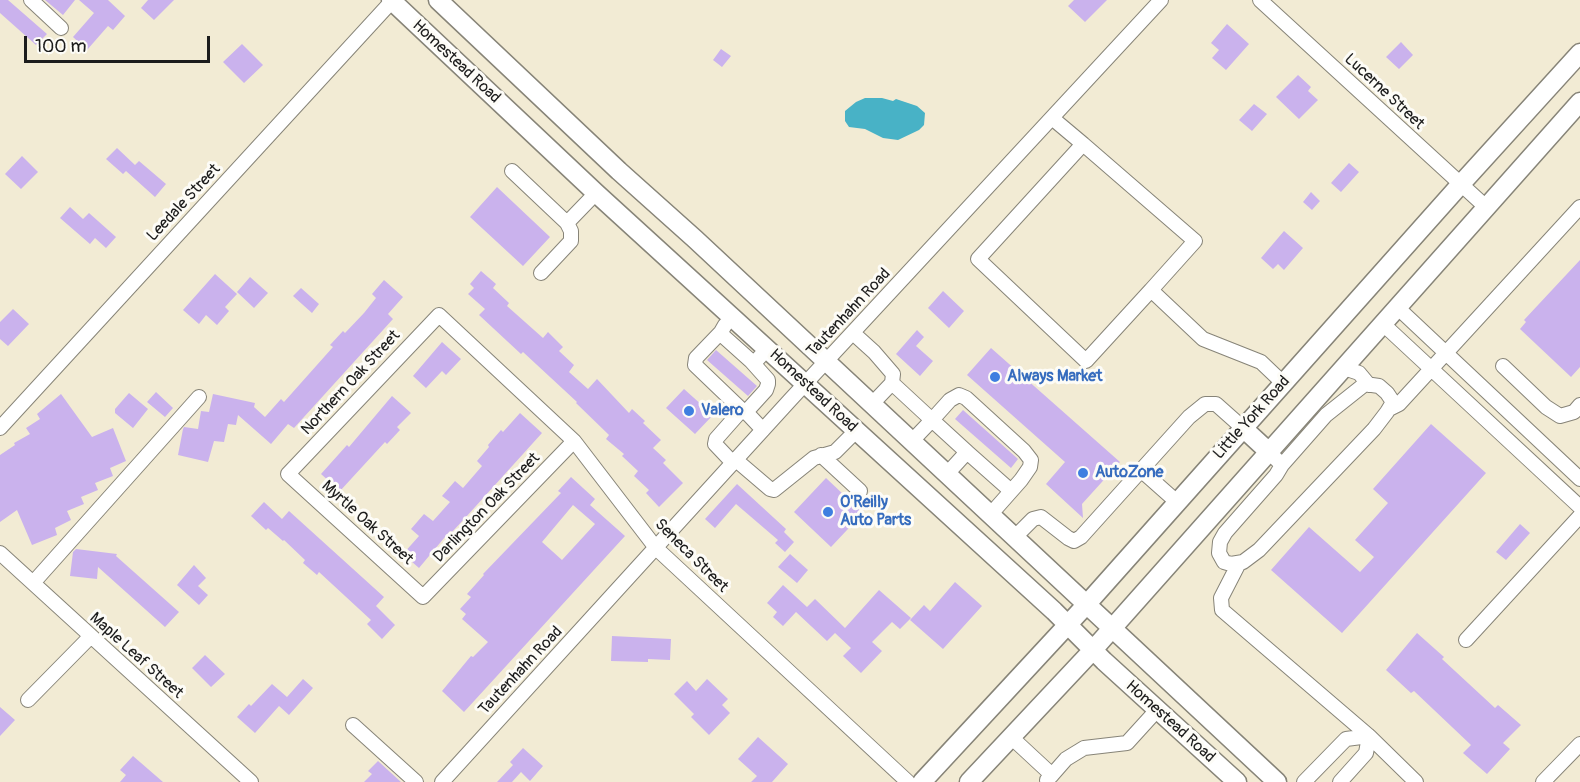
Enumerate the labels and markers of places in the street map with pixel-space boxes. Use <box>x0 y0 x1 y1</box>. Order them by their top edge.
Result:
place label: Always Market <box>1007 367 1103 387</box>
marker: Always Market <box>988 370 1002 384</box>
place label: Valero <box>701 401 744 421</box>
marker: Valero <box>682 404 696 418</box>
place label: AutoZone <box>1095 463 1163 483</box>
marker: AutoZone <box>1076 466 1090 480</box>
place label: O'Reilly Auto Parts <box>840 493 911 531</box>
marker: O'Reilly Auto Parts <box>821 505 835 519</box>

